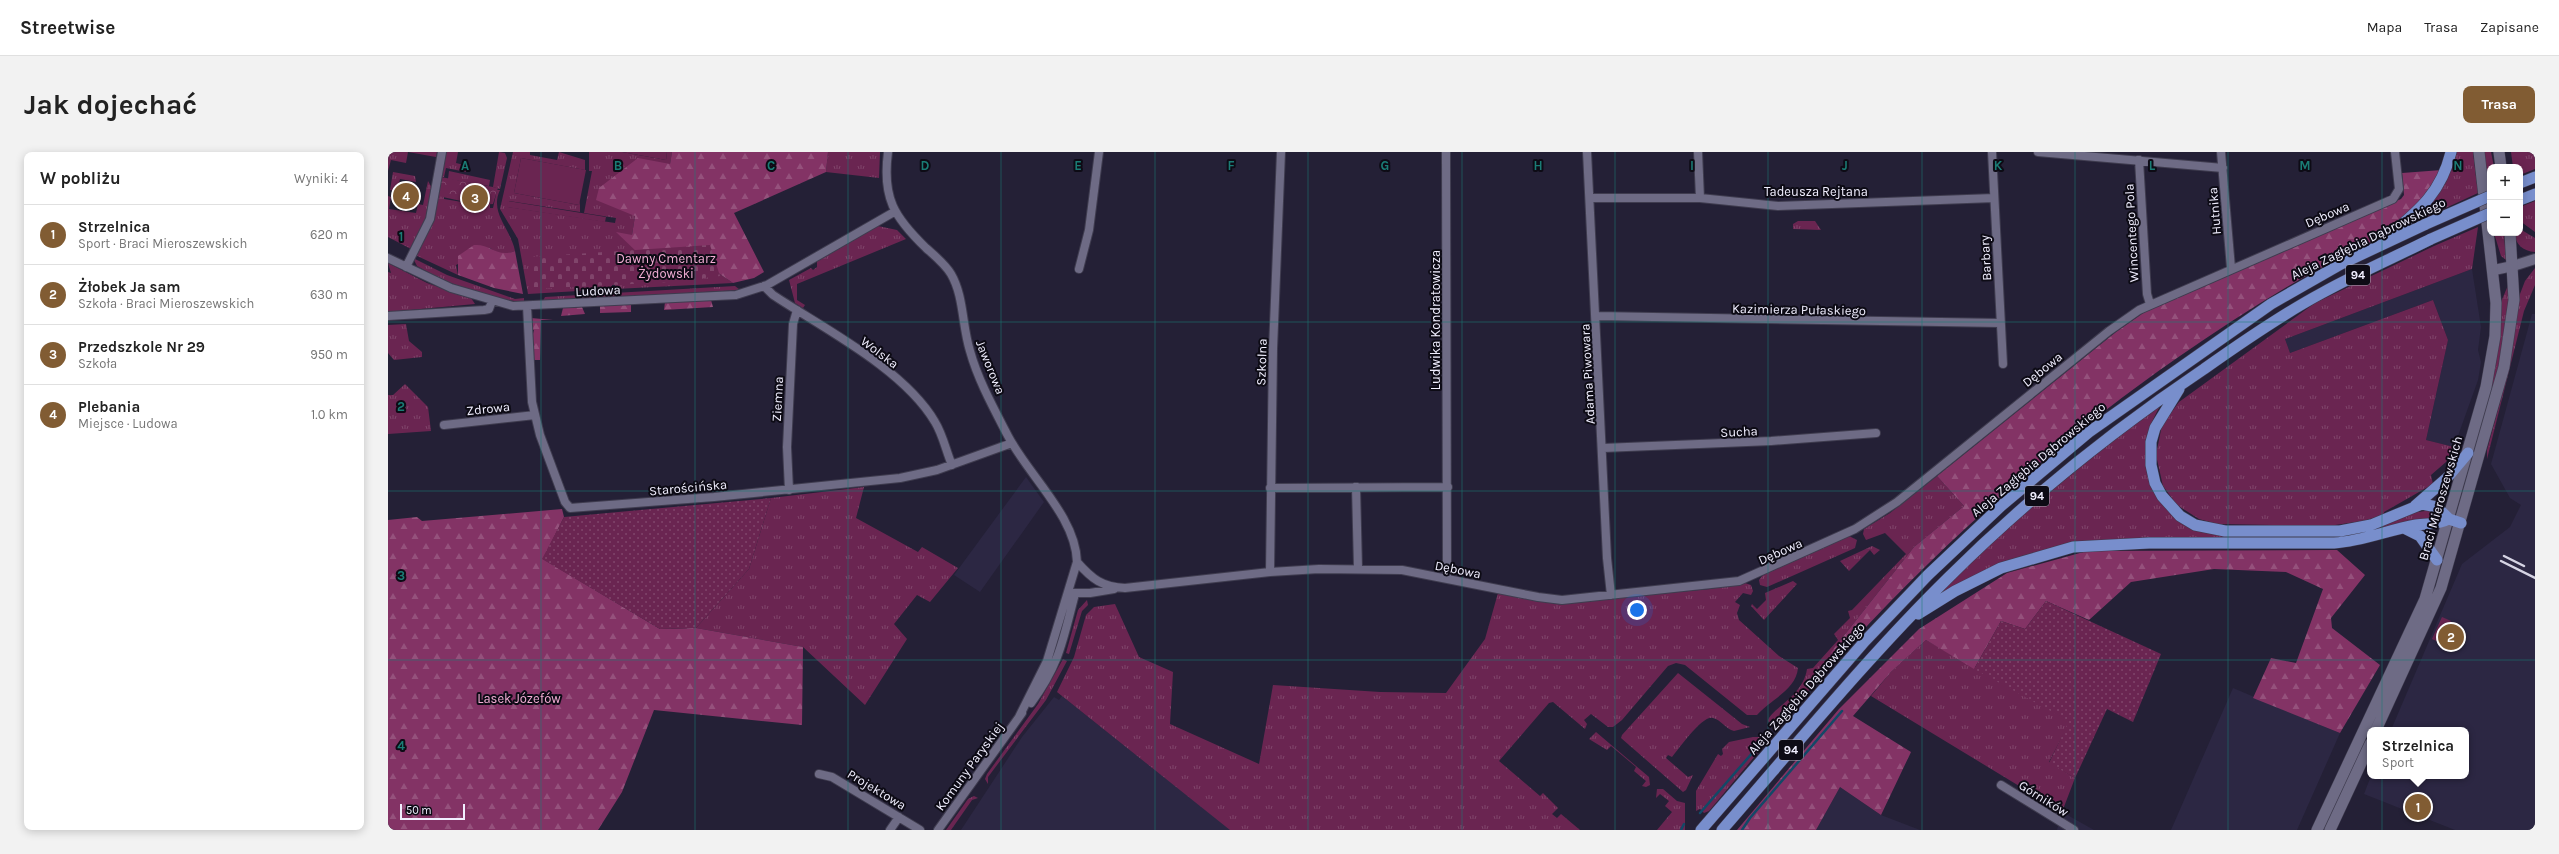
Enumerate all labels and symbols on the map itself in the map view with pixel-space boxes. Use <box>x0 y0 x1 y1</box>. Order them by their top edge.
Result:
text: A <box>461 158 469 173</box>
text: B <box>614 158 622 173</box>
text: C <box>767 158 775 173</box>
text: D <box>921 158 930 173</box>
text: E <box>1074 158 1082 173</box>
text: F <box>1227 158 1235 173</box>
text: G <box>1381 158 1389 173</box>
text: H <box>1533 158 1543 173</box>
text: I <box>1690 158 1694 173</box>
text: J <box>1842 158 1848 173</box>
text: K <box>1994 158 2003 173</box>
text: L <box>2149 158 2156 173</box>
text: M <box>2299 158 2311 173</box>
text: N <box>2453 158 2463 173</box>
pin: 4 <box>393 181 419 211</box>
pin: 3 <box>462 183 488 213</box>
street label: Wincentego Pola <box>2121 183 2142 283</box>
street label: Tadeusza Rejtana <box>1764 184 1868 199</box>
street label: Hutnika <box>2205 187 2224 235</box>
street label: Aleja Zagłębia Dąbrowskiego <box>2288 194 2448 283</box>
street label: Dębowa <box>2303 198 2352 230</box>
text: 1 <box>399 229 403 244</box>
street label: Barbary <box>1977 235 1994 281</box>
street label: Ludwika Kondratowicza <box>1428 250 1443 390</box>
park label: Dawny Cmentarz Żydowski <box>616 251 716 281</box>
road number: 94 <box>2346 265 2370 285</box>
street label: Ludowa <box>575 282 621 299</box>
street label: Kazimierza Pułaskiego <box>1732 301 1866 318</box>
street label: Adama Piwowara <box>1577 323 1598 425</box>
street label: Wolska <box>858 333 901 371</box>
street label: Jaworowa <box>973 338 1008 397</box>
street label: Szkolna <box>1253 338 1270 386</box>
street label: Dębowa <box>2019 349 2065 390</box>
street label: Ziemna <box>769 376 786 422</box>
text: 2 <box>397 399 405 414</box>
street label: Zdrowa <box>465 399 511 418</box>
street label: Aleja Zagłębia Dąbrowskiego <box>1968 399 2108 520</box>
street label: Sucha <box>1720 423 1758 440</box>
street label: Braci Mieroszewskich <box>2416 434 2465 562</box>
street label: Starościńska <box>648 477 728 498</box>
road number: 94 <box>2025 486 2049 506</box>
street label: Dębowa <box>1756 535 1805 568</box>
street label: Dębowa <box>1434 558 1482 581</box>
text: 3 <box>397 568 405 583</box>
your location <box>1627 600 1647 620</box>
street label: Aleja Zagłębia Dąbrowskiego <box>1745 619 1868 757</box>
pin: 2 <box>2438 622 2464 652</box>
park label: Lasek Józefów <box>477 691 561 706</box>
street label: Komuny Paryskiej <box>932 719 1007 814</box>
text: 4 <box>397 738 405 753</box>
road number: 94 <box>1779 740 1803 760</box>
street label: Projektowa <box>845 766 909 813</box>
street label: Górników <box>2016 777 2072 820</box>
pin: 1 <box>2405 792 2431 822</box>
scale bar <box>400 802 465 821</box>

